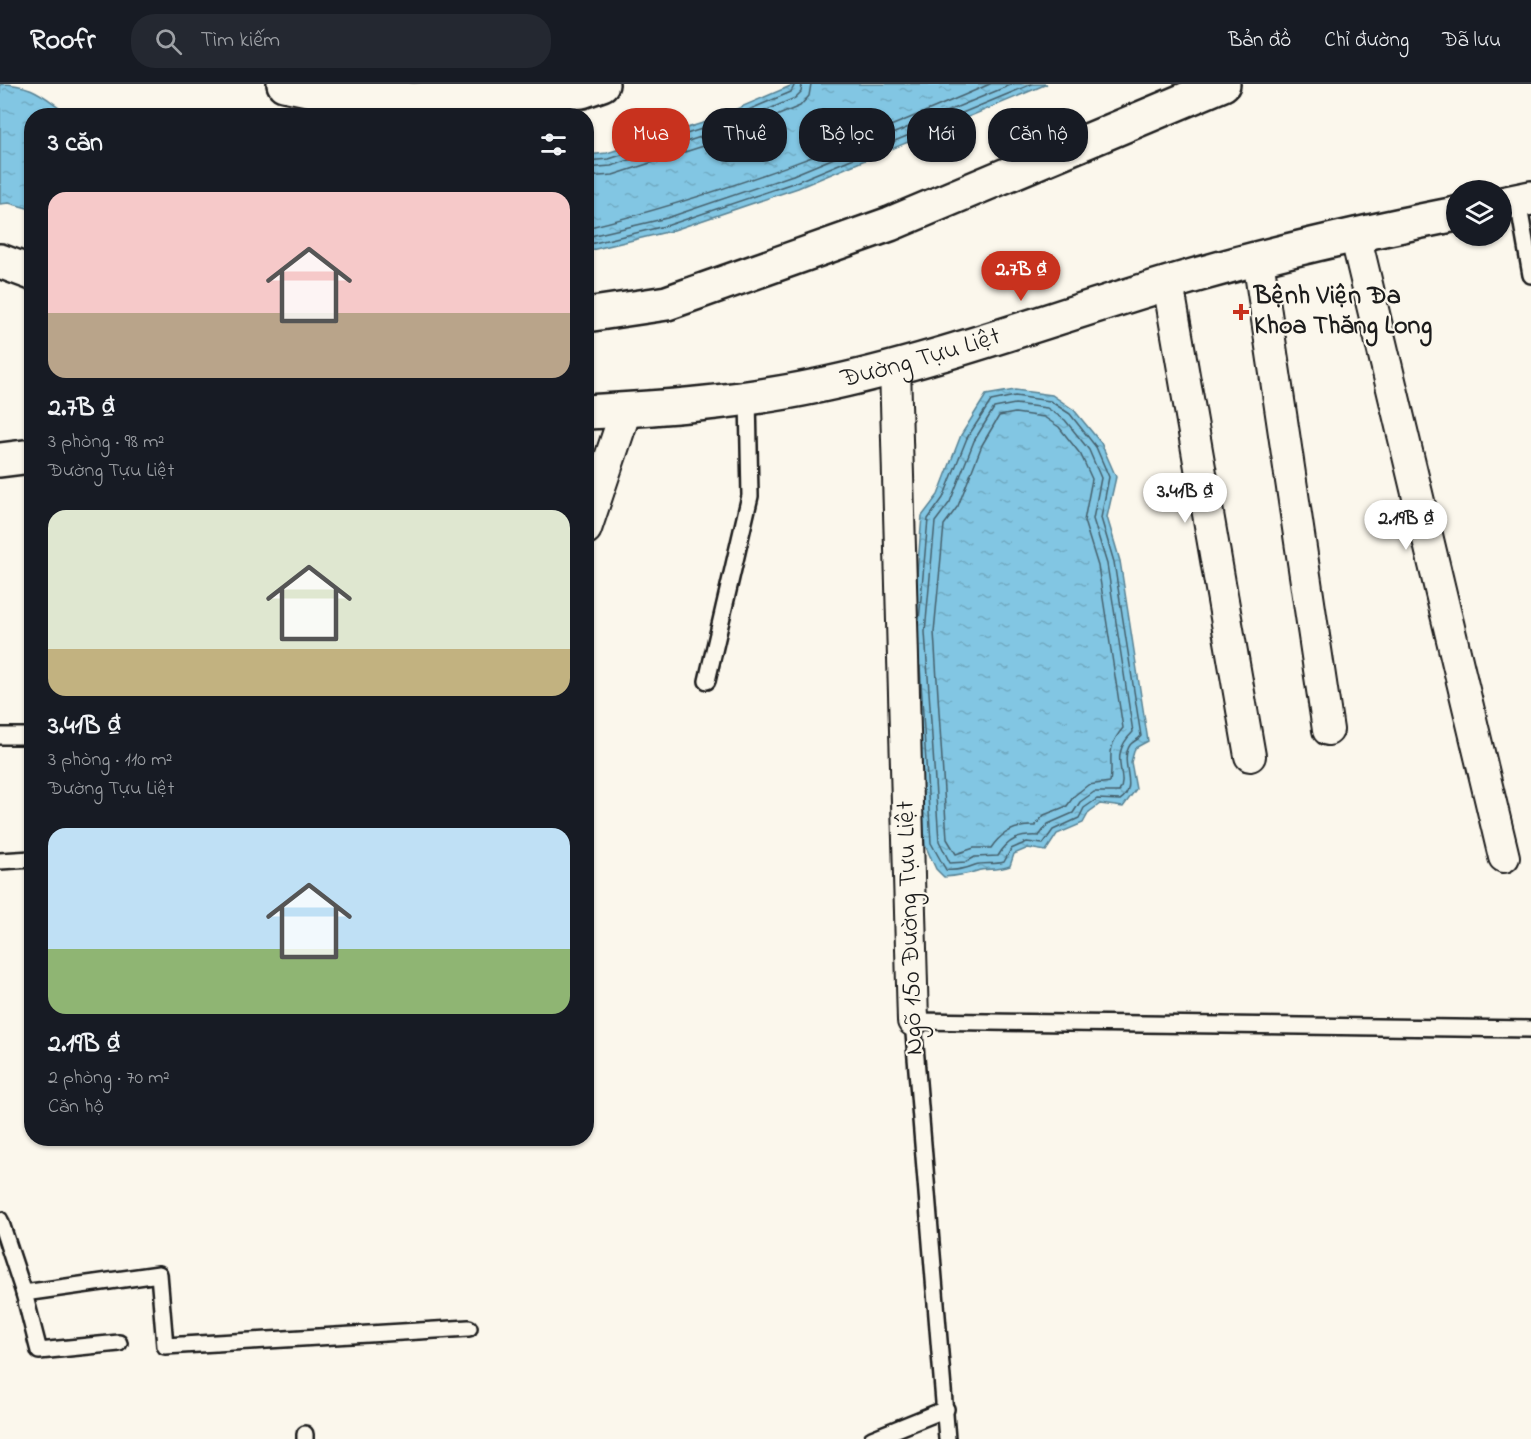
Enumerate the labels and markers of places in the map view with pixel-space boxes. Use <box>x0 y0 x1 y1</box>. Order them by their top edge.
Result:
pin: 2.7B ₫ <box>972 251 1070 302</box>
place label: Bệnh Viện Đa Khoa Thăng Long <box>1253 278 1432 347</box>
marker: Bệnh Viện Đa Khoa Thăng Long <box>1232 303 1250 321</box>
pin: 3.41B ₫ <box>1130 473 1240 524</box>
pin: 2.19B ₫ <box>1351 500 1461 551</box>

